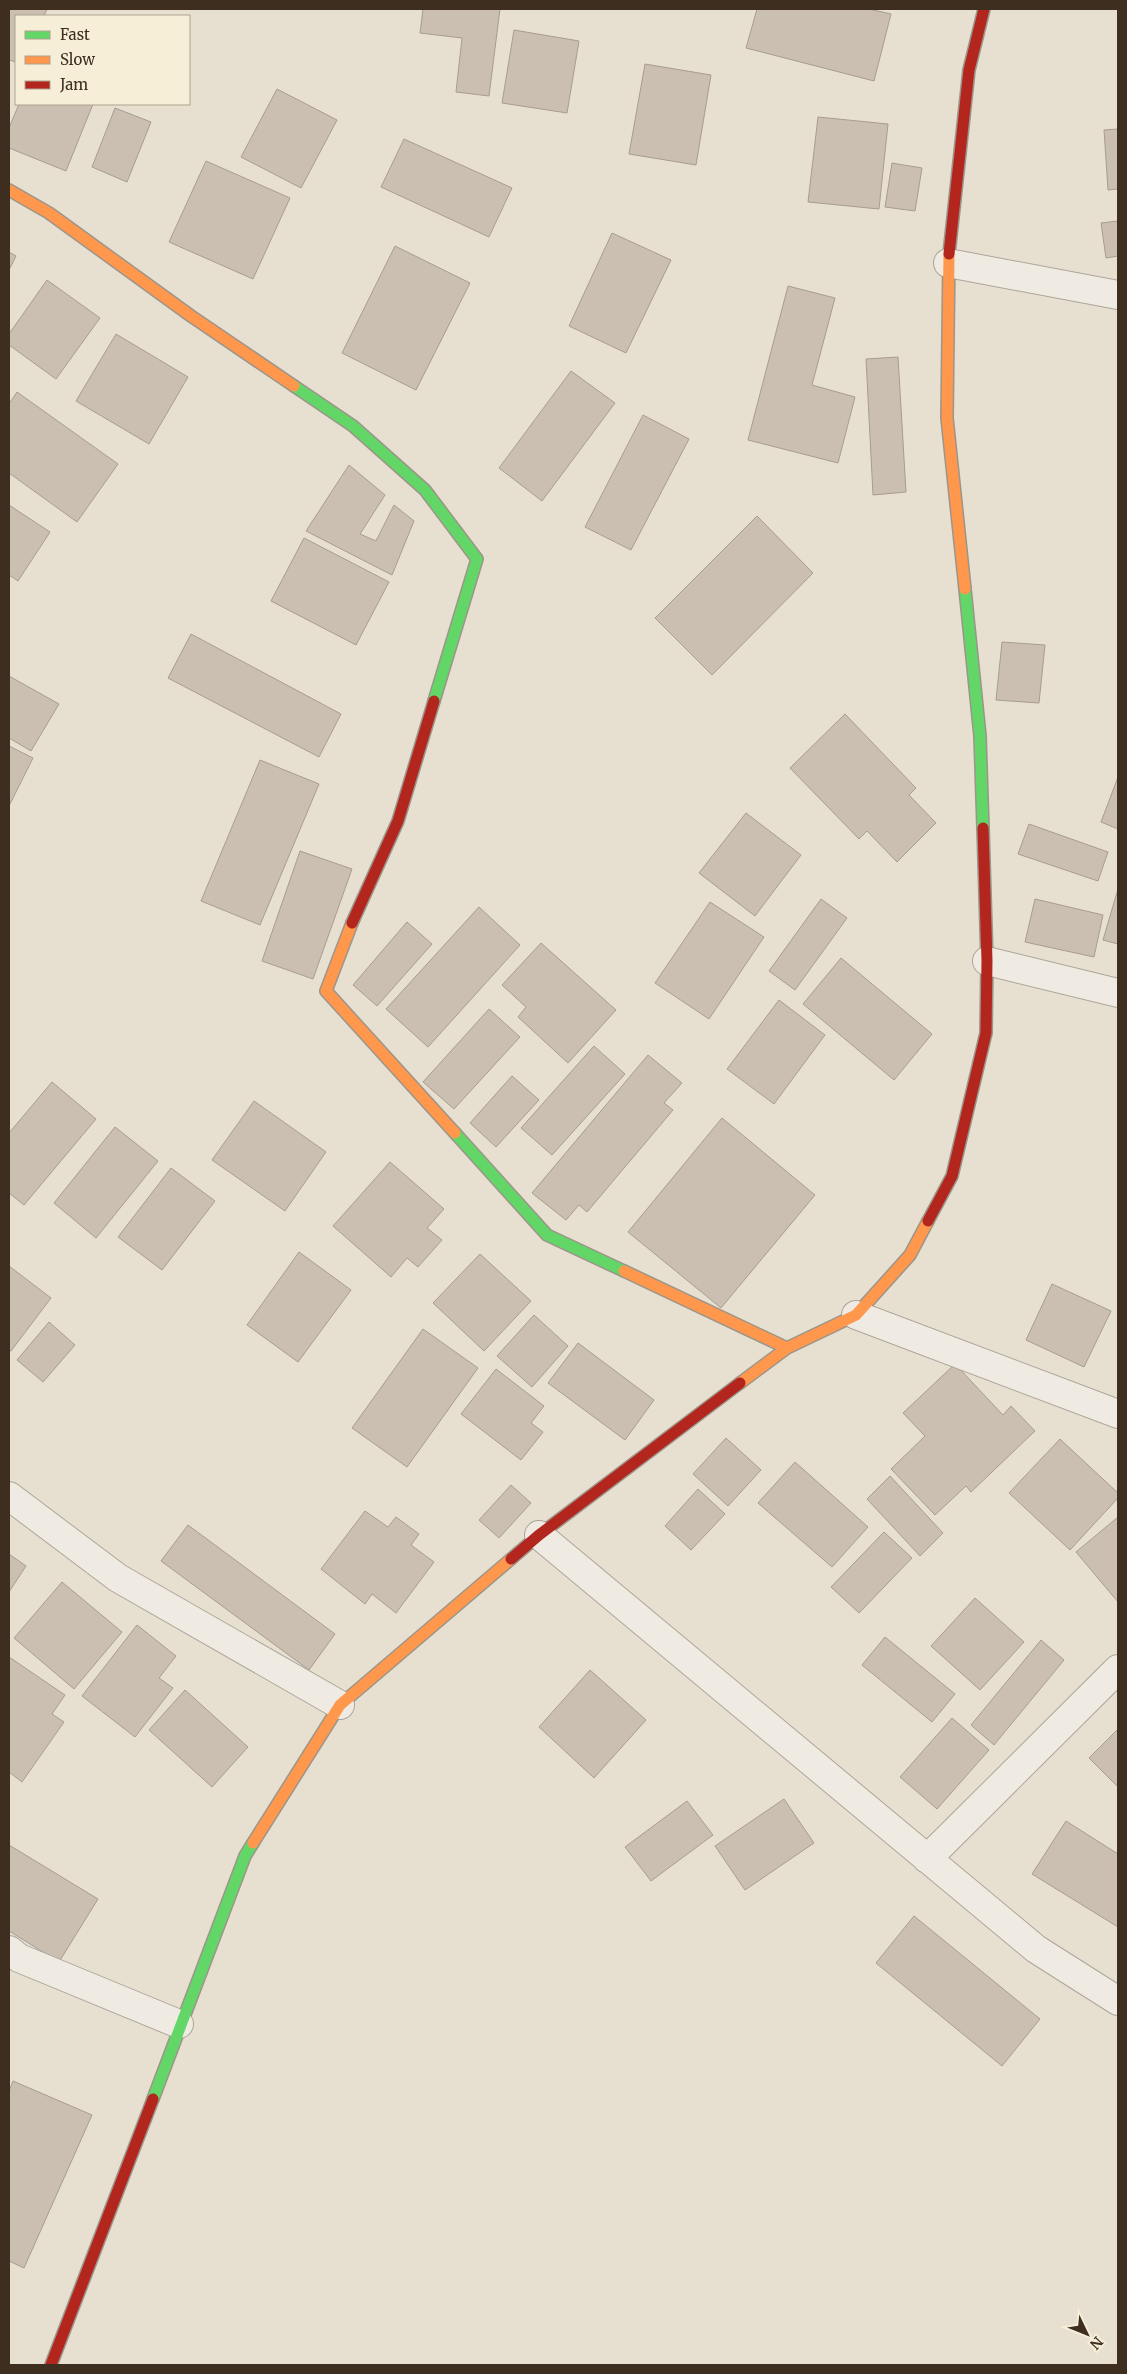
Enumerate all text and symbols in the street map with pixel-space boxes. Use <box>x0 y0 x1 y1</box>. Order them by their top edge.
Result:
legend <box>15 15 190 105</box>
text: Fast <box>60 25 90 44</box>
text: Slow <box>60 50 95 69</box>
text: Jam <box>59 75 88 94</box>
north arrow <box>1062 2309 1112 2359</box>
text: N <box>1086 2333 1107 2353</box>

